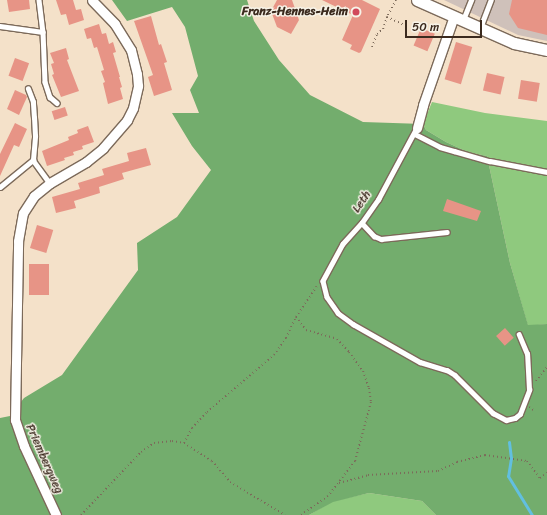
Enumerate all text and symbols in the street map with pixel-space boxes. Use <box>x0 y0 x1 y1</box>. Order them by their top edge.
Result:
place label: Franz-Hennes-Heim <box>242 5 348 19</box>
marker: Franz-Hennes-Heim <box>351 7 361 17</box>
scale bar <box>407 12 484 38</box>
text: 50 m <box>412 16 439 38</box>
street label: Leth <box>350 188 374 216</box>
street label: Priembergweg <box>22 422 66 496</box>

